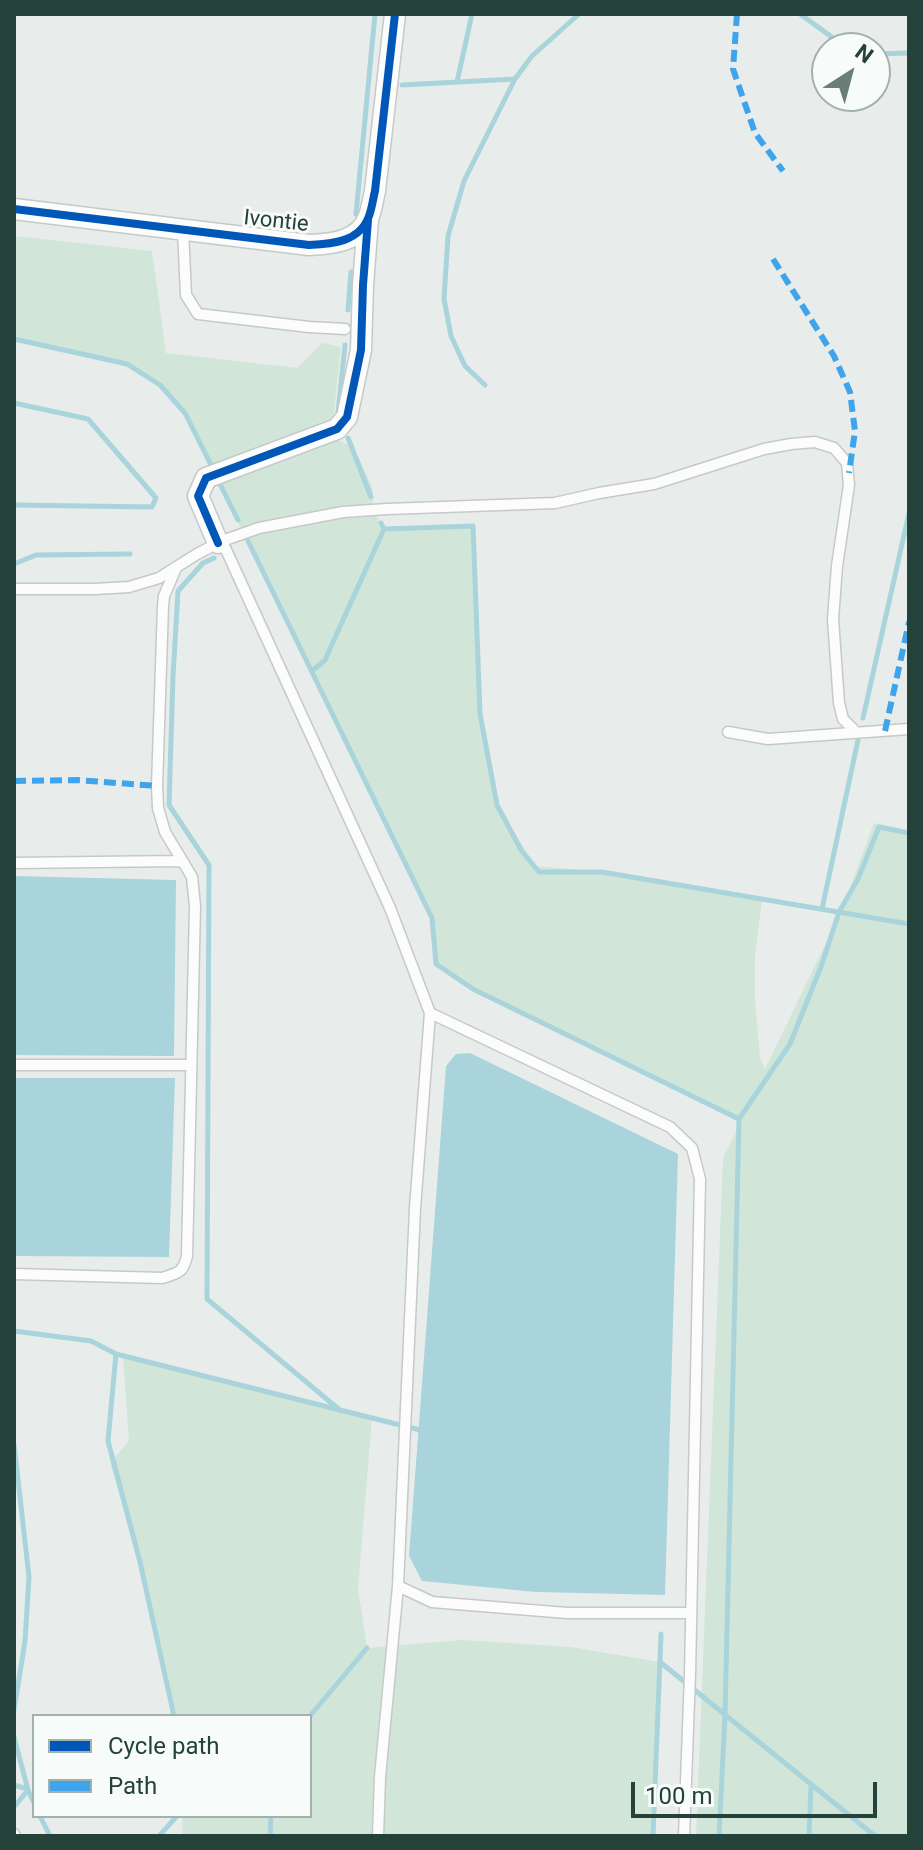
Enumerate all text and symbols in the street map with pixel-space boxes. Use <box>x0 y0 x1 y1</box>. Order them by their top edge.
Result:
north arrow <box>811 32 891 112</box>
text: N <box>851 39 878 68</box>
street label: Ivontie <box>242 205 310 239</box>
legend <box>32 1714 312 1818</box>
text: Cycle path <box>108 1732 220 1760</box>
scale bar <box>635 1766 881 1816</box>
text: Path <box>108 1772 157 1800</box>
text: 100 m <box>645 1782 712 1810</box>

